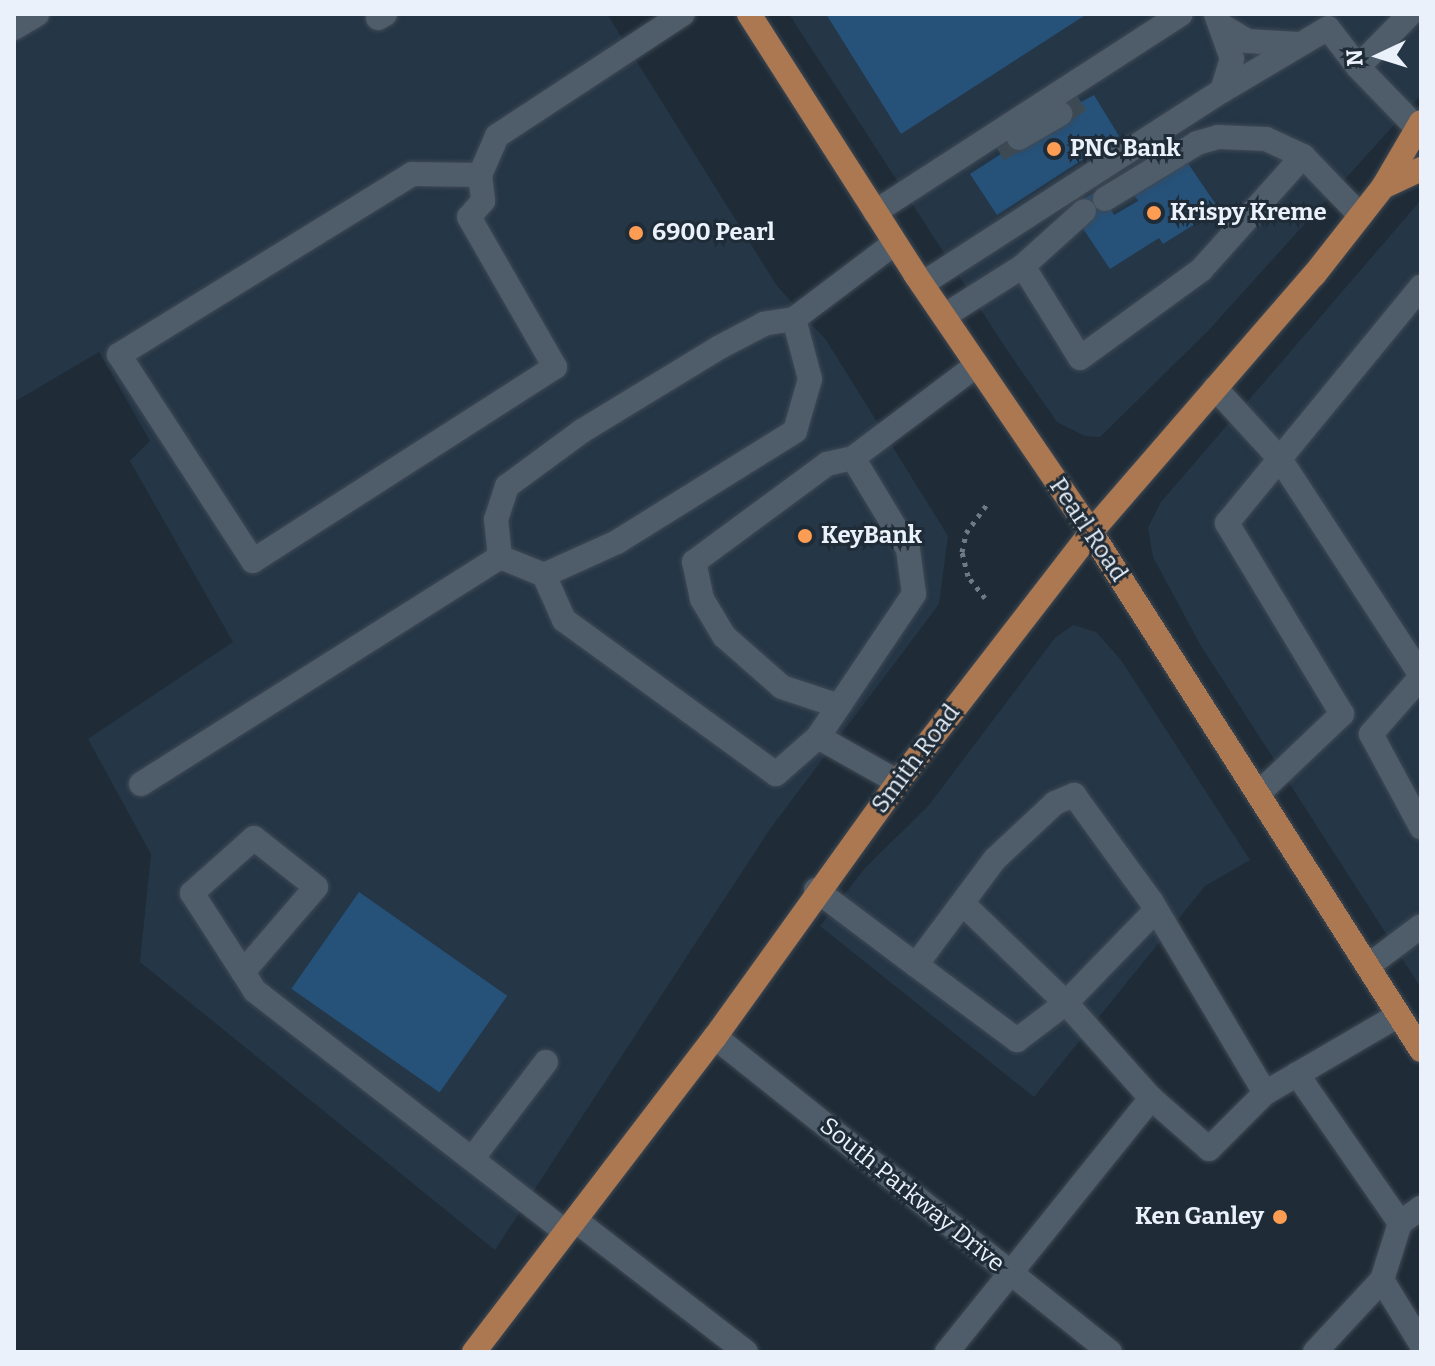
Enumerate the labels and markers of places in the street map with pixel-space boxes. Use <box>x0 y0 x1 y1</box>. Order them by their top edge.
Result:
place label: PNC Bank <box>1070 135 1181 163</box>
marker: PNC Bank <box>1045 140 1063 158</box>
place label: Krispy Kreme <box>1170 199 1327 227</box>
marker: Krispy Kreme <box>1145 204 1163 222</box>
place label: 6900 Pearl <box>652 219 775 247</box>
marker: 6900 Pearl <box>627 224 645 242</box>
place label: KeyBank <box>821 522 922 550</box>
marker: KeyBank <box>796 527 814 545</box>
place label: Ken Ganley <box>1135 1203 1264 1231</box>
marker: Ken Ganley <box>1271 1208 1289 1226</box>

